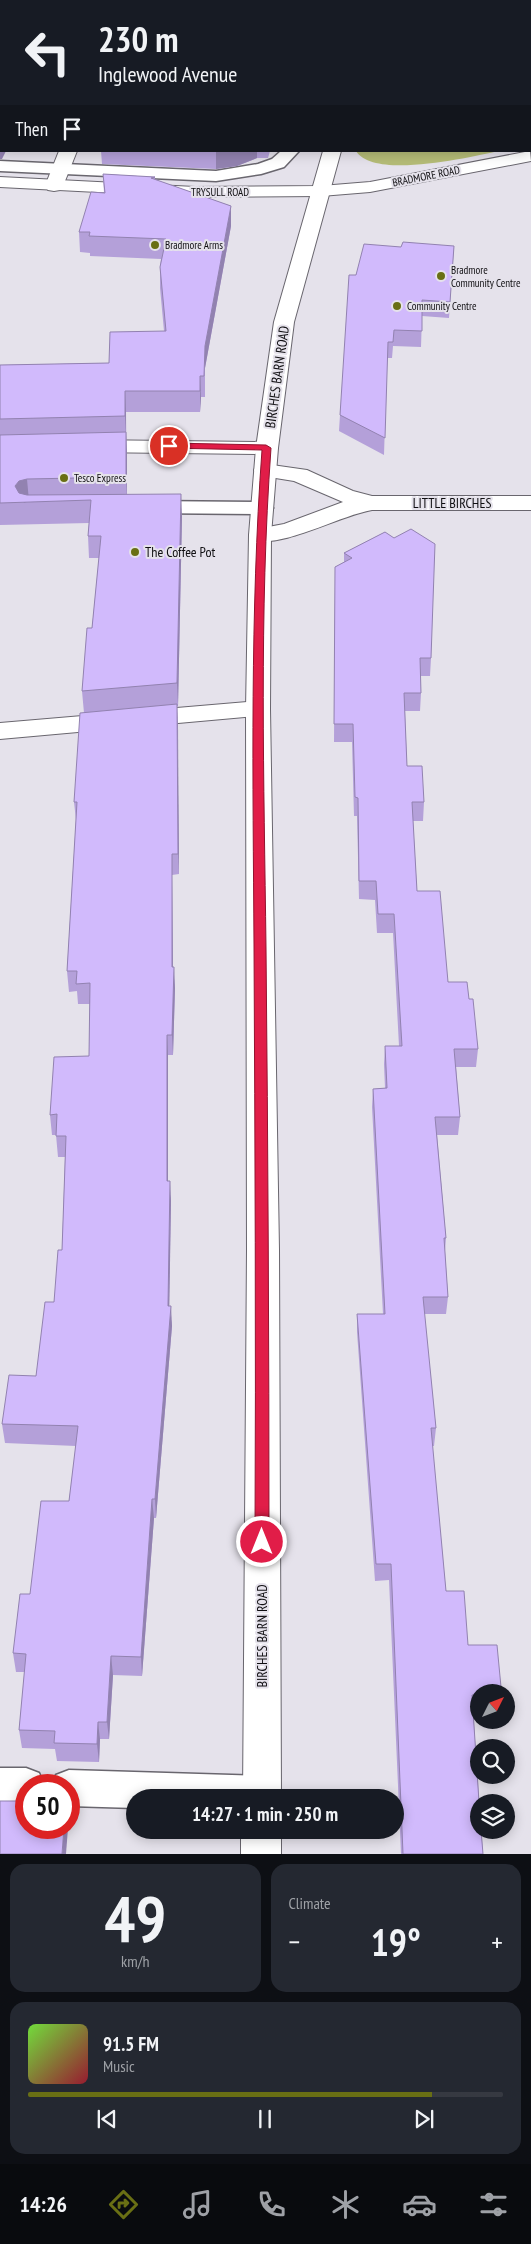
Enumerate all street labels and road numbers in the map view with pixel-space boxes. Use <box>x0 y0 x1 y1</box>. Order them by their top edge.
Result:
street label: BRADMORE ROAD <box>391 163 461 189</box>
street label: TRYSULL ROAD <box>191 185 249 199</box>
street label: BIRCHES BARN ROAD <box>261 325 293 429</box>
street label: LITTLE BIRCHES <box>413 494 491 512</box>
street label: BIRCHES BARN ROAD <box>253 1584 271 1688</box>

